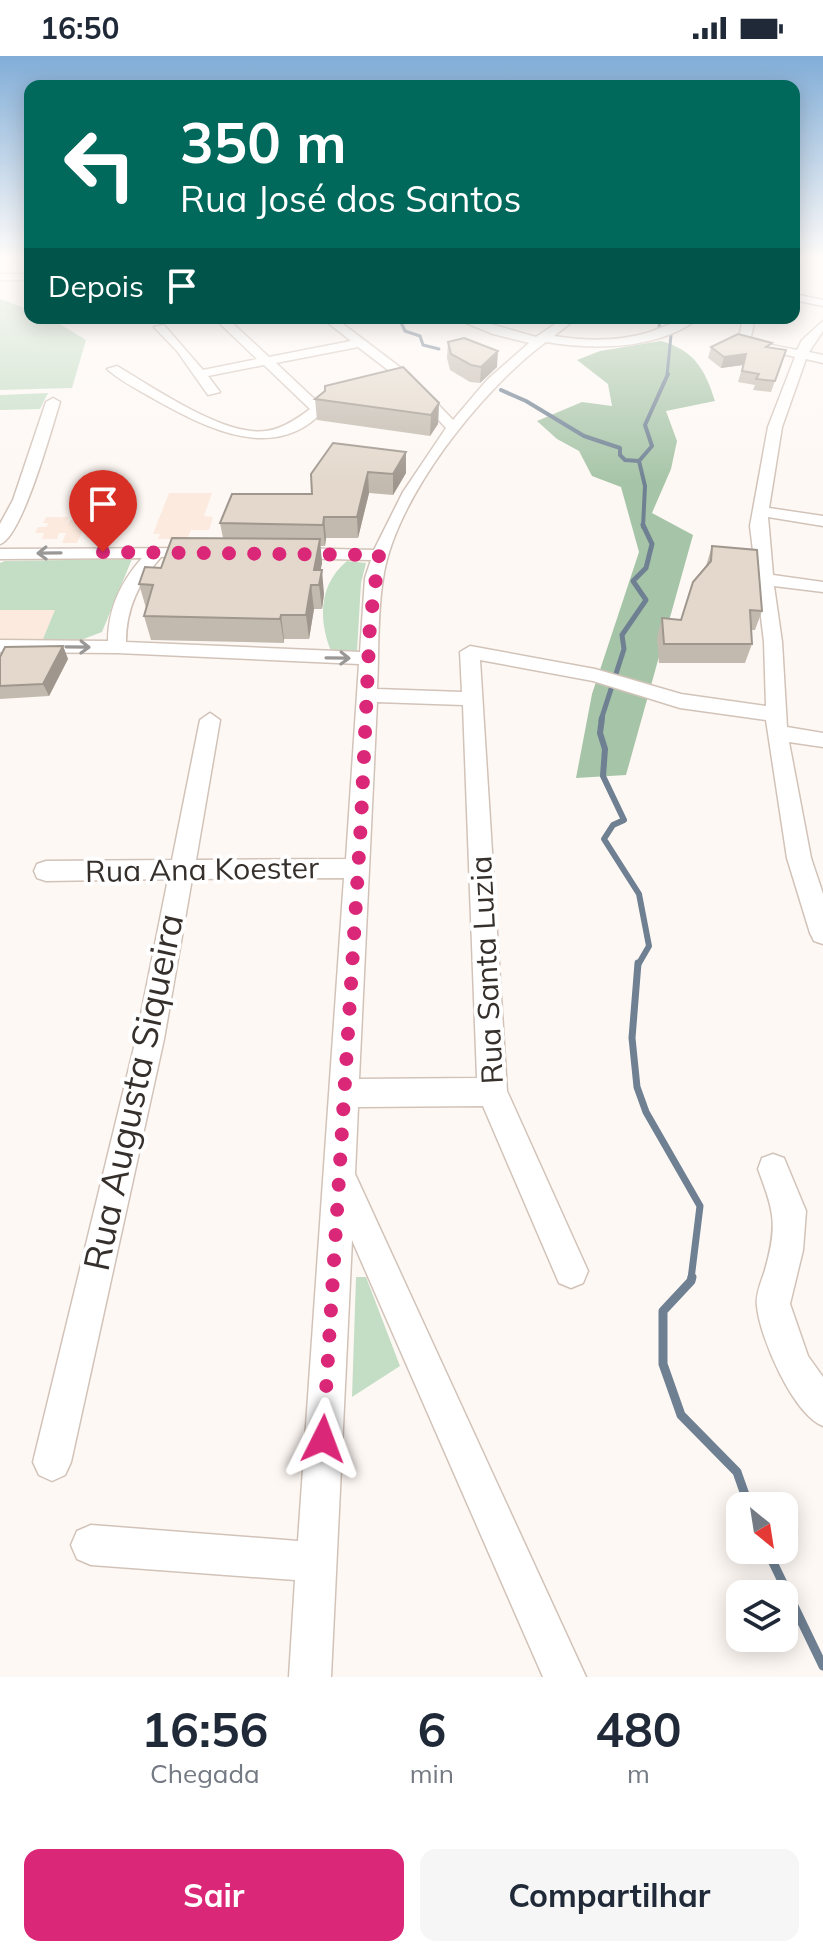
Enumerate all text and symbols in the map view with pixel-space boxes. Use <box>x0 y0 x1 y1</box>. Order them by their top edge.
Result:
text: 16:50 <box>40 9 119 47</box>
text: 350 m <box>180 107 347 177</box>
icon: left <box>48 112 152 216</box>
text: Rua José dos Santos <box>180 176 521 221</box>
icon: arrive <box>160 264 204 308</box>
text: Depois <box>48 267 144 305</box>
pin <box>69 470 137 552</box>
icon: arrive <box>81 482 125 526</box>
one-way arrow <box>36 546 63 561</box>
one-way arrow <box>64 639 91 655</box>
one-way arrow <box>324 650 351 665</box>
street label: Rua Ana Koester <box>85 848 319 890</box>
street label: Rua Santa Luzia <box>461 855 511 1085</box>
street label: Rua Augusta Siqueira <box>73 909 192 1274</box>
position arrow <box>281 1397 365 1481</box>
north arrow <box>726 1492 798 1564</box>
map controls <box>726 1492 798 1652</box>
button: layers <box>726 1580 798 1652</box>
text: 16:56 <box>141 1699 268 1759</box>
text: 6 <box>417 1699 446 1759</box>
text: 480 <box>595 1699 682 1759</box>
text: Chegada <box>150 1757 260 1790</box>
text: min <box>410 1757 454 1790</box>
text: m <box>627 1757 650 1790</box>
button: Sair <box>24 1849 404 1941</box>
button: Compartilhar <box>420 1849 799 1941</box>

